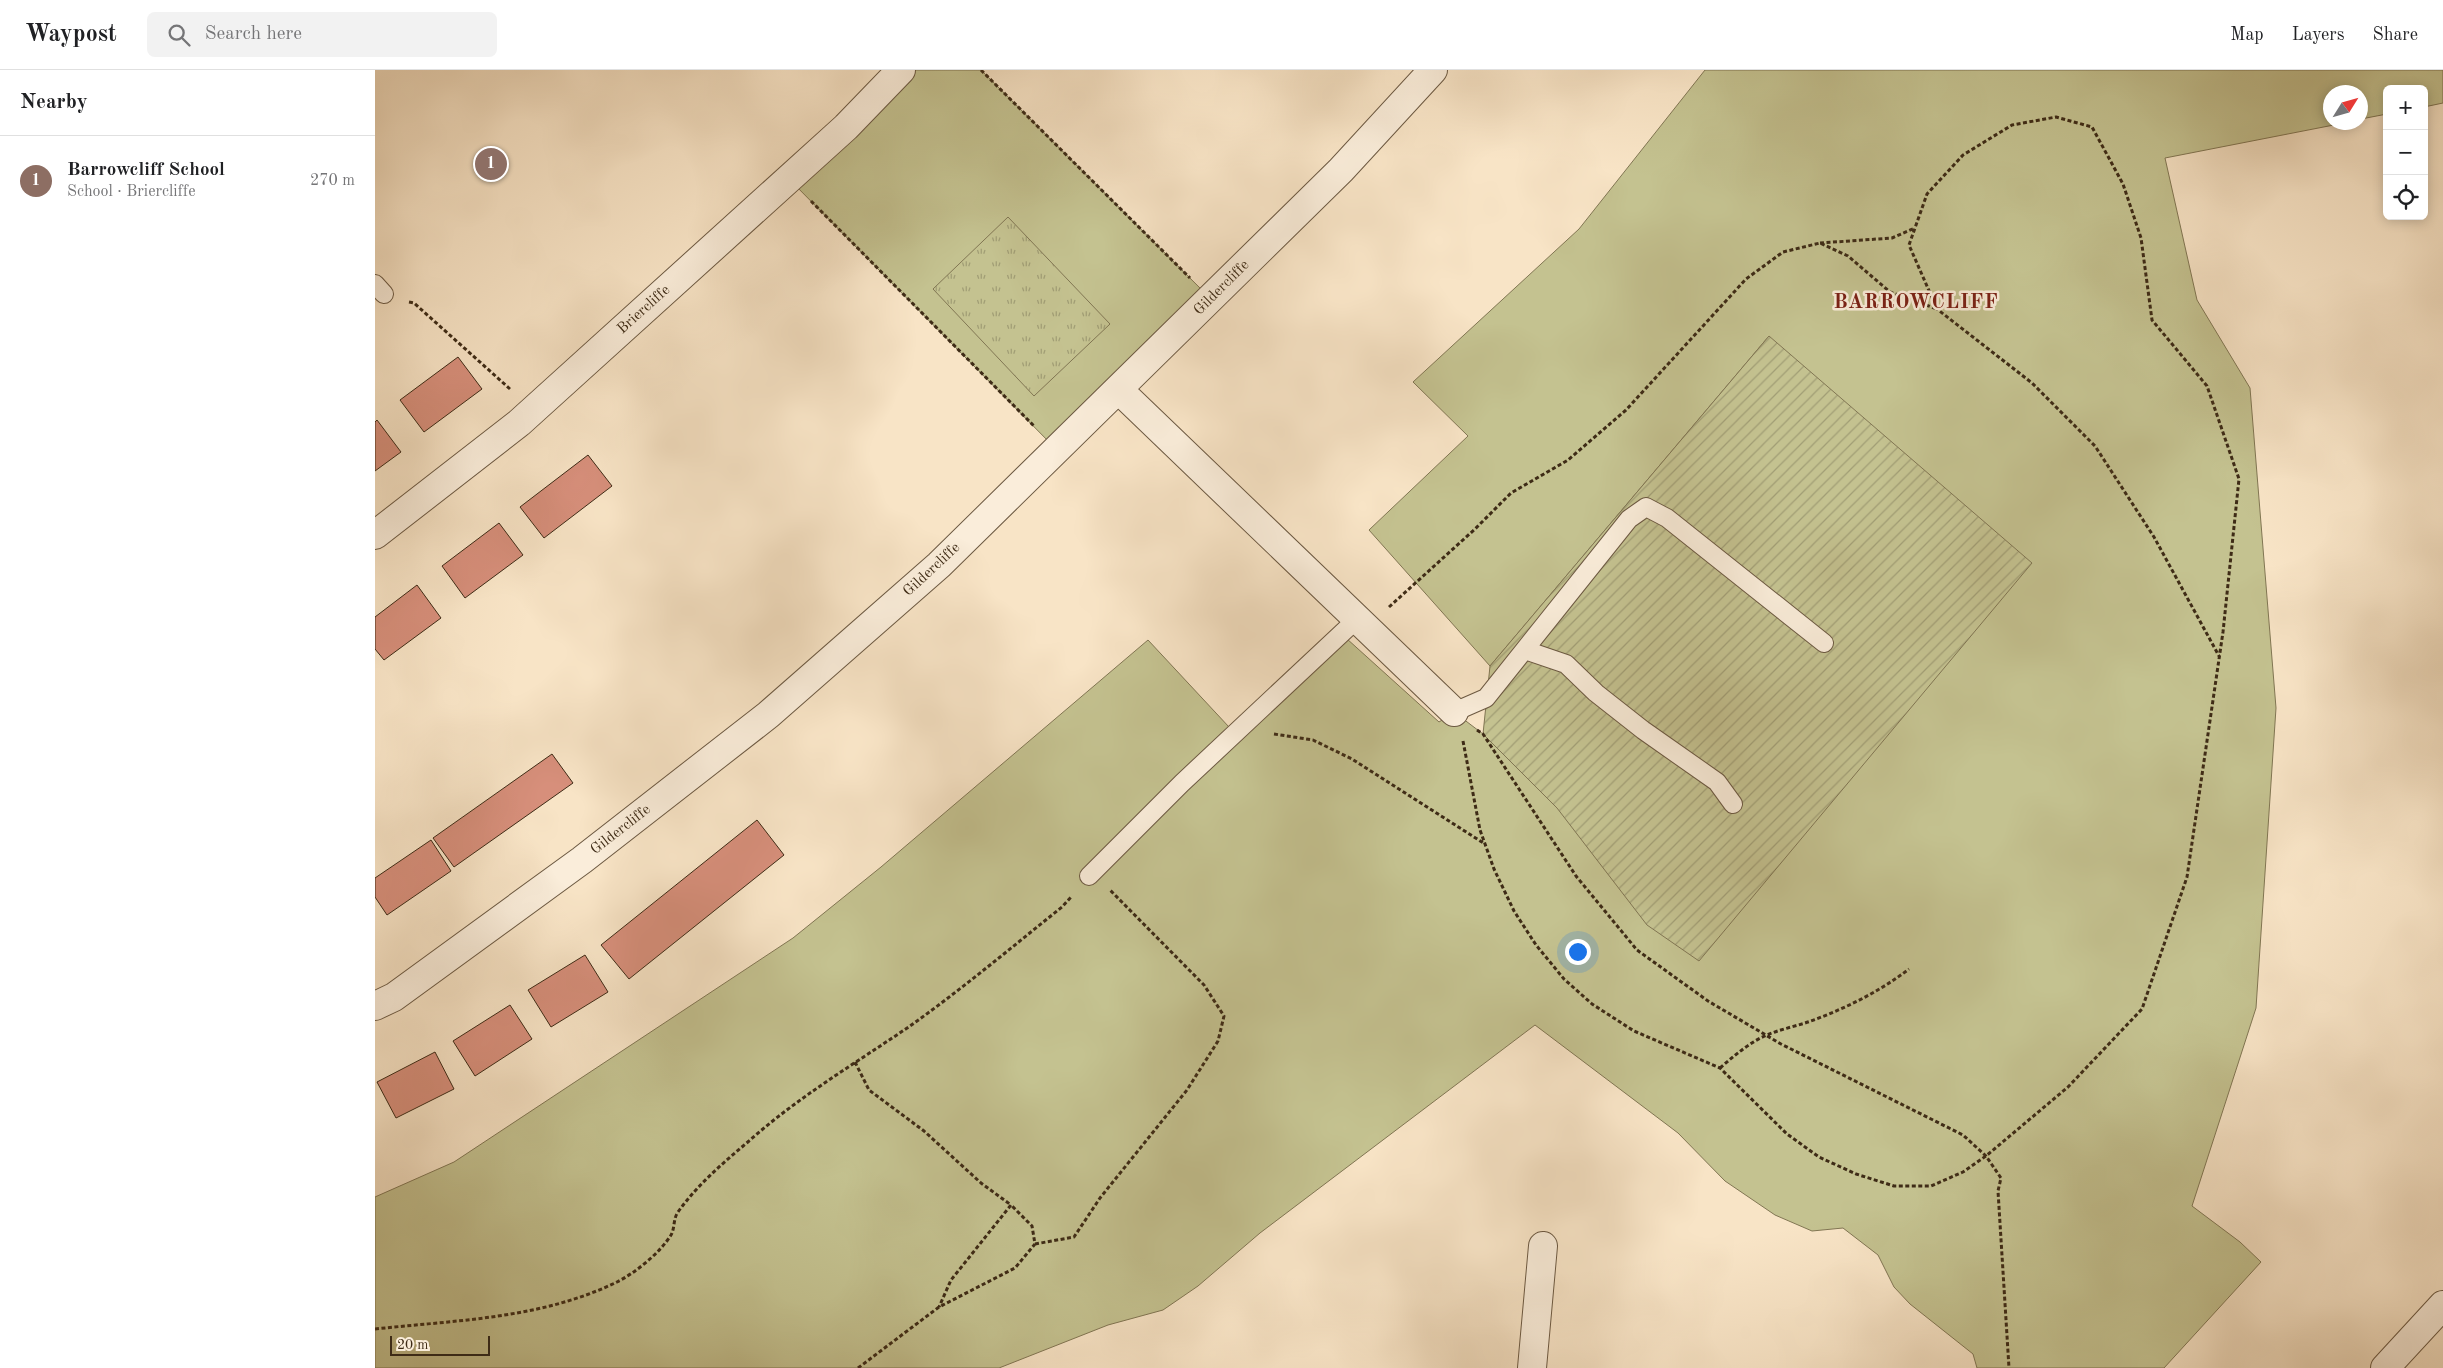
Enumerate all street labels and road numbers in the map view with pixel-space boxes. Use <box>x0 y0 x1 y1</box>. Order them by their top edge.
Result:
street label: Gildercliffe <box>1192 257 1253 318</box>
street label: Briercliffe <box>615 283 673 337</box>
street label: Gildercliffe <box>901 540 963 600</box>
street label: Gildercliffe <box>588 802 654 858</box>

